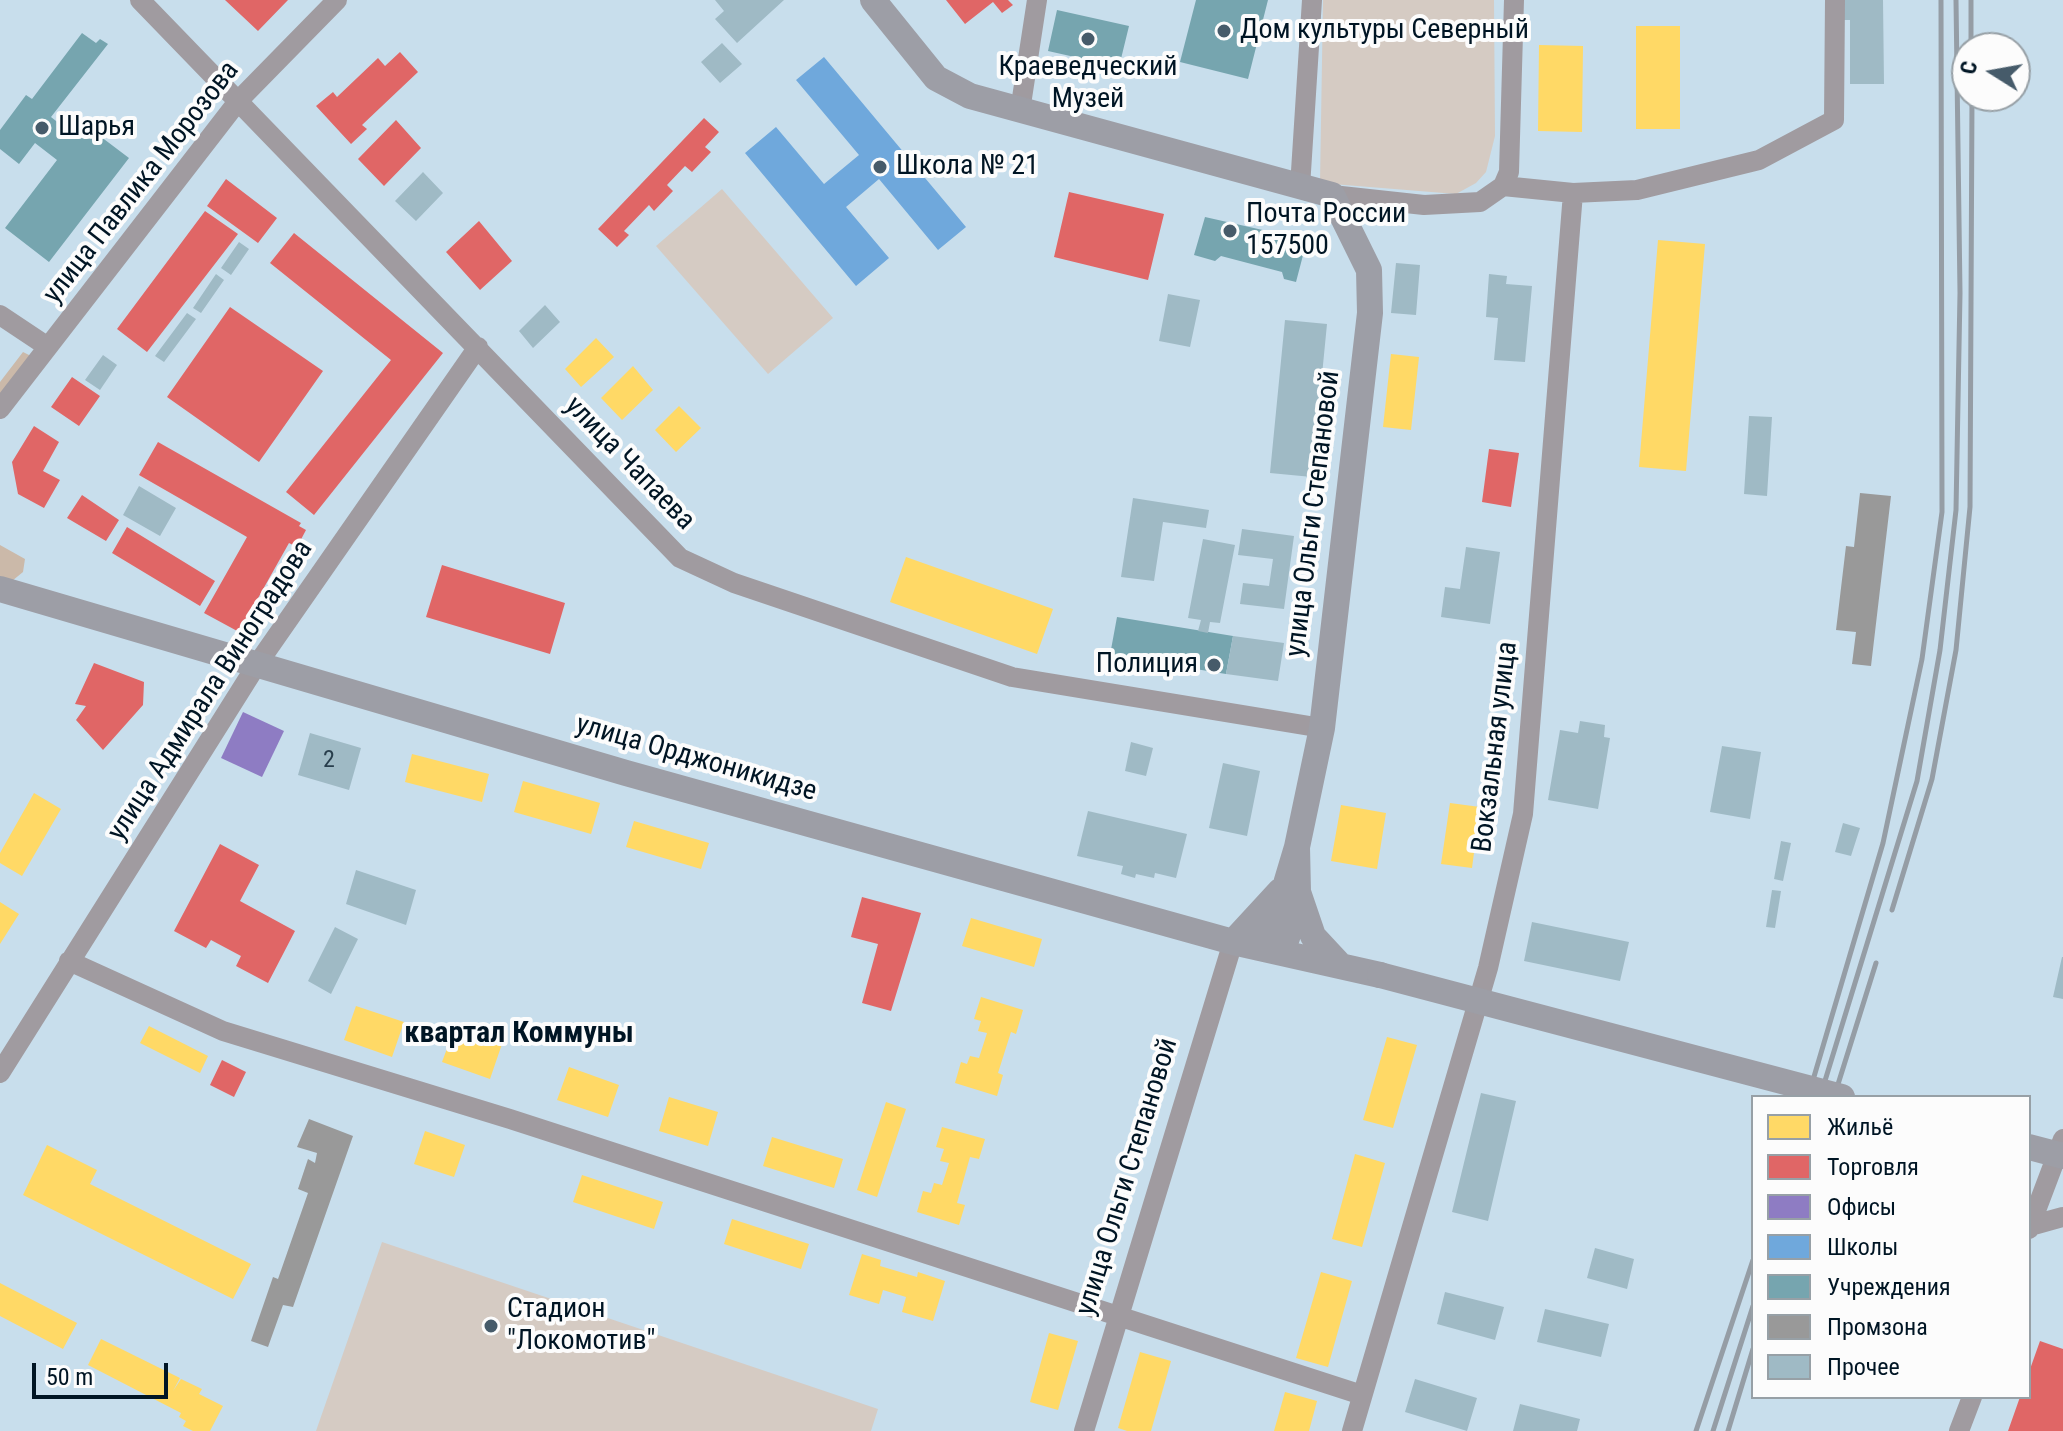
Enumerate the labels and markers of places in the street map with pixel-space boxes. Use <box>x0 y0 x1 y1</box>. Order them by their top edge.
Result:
place label: Дом культуры Северный <box>1240 14 1529 48</box>
marker: Дом культуры Северный <box>1215 22 1233 40</box>
marker: Краеведческий Музей <box>1079 30 1097 48</box>
place label: Краеведческий Музей <box>998 51 1178 117</box>
place label: Шарья <box>58 111 135 145</box>
marker: Шарья <box>33 119 51 137</box>
place label: Школа № 21 <box>896 150 1039 184</box>
marker: Школа № 21 <box>871 158 889 176</box>
place label: Почта России 157500 <box>1246 198 1406 264</box>
marker: Почта России 157500 <box>1221 222 1239 240</box>
place label: Полиция <box>1096 648 1198 682</box>
marker: Полиция <box>1205 656 1223 674</box>
place label: Стадион "Локомотив" <box>507 1293 655 1359</box>
marker: Стадион "Локомотив" <box>482 1317 500 1335</box>

